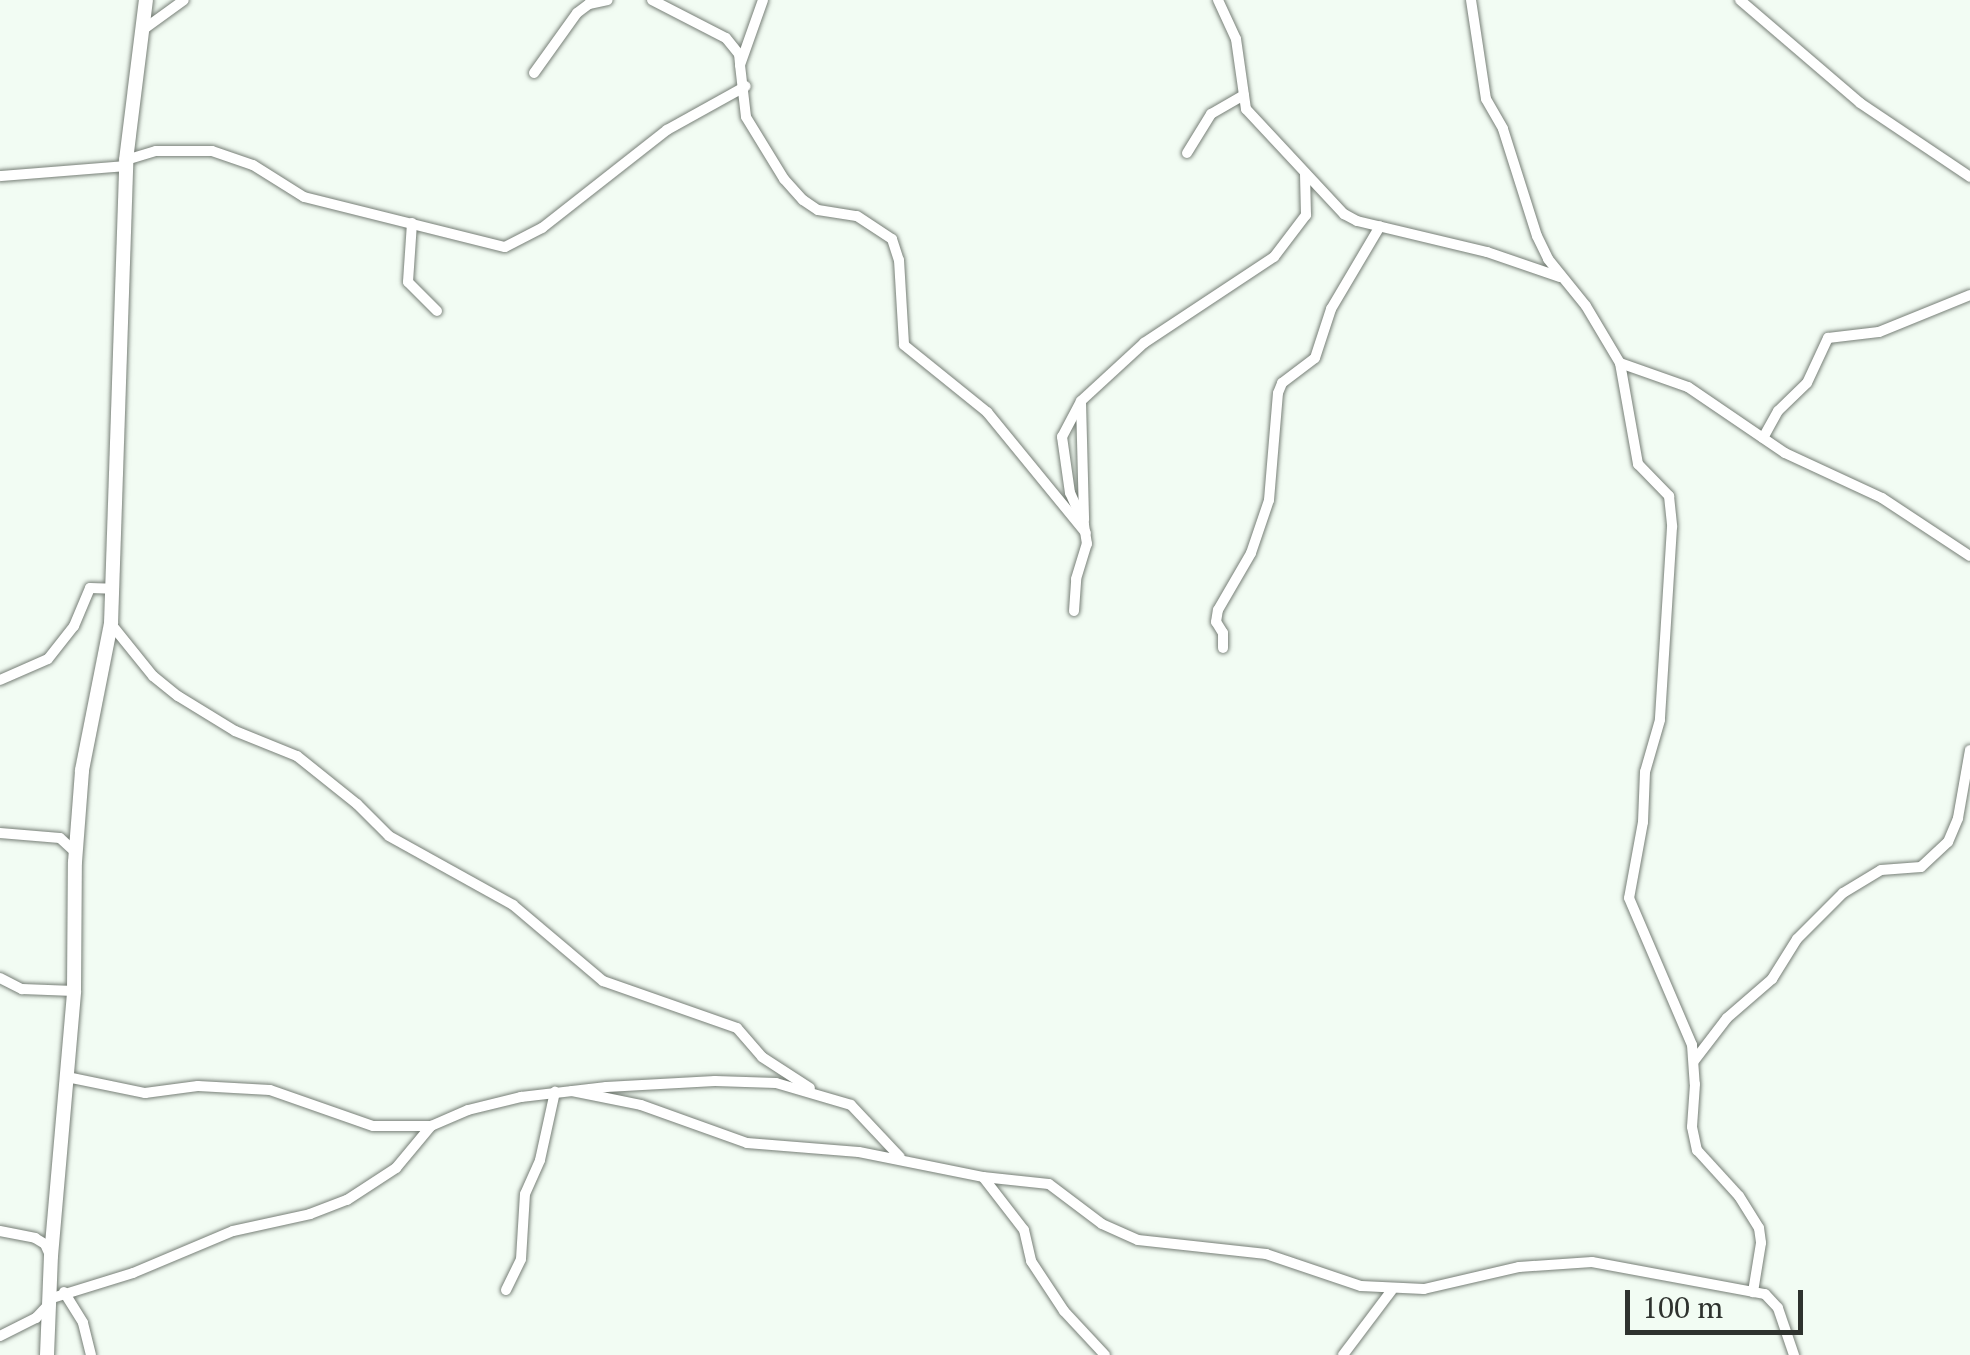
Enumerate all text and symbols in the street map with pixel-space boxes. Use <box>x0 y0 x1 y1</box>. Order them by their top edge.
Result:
scale bar <box>1630 1270 1808 1332</box>
text: 100 m <box>1642 1287 1723 1327</box>

